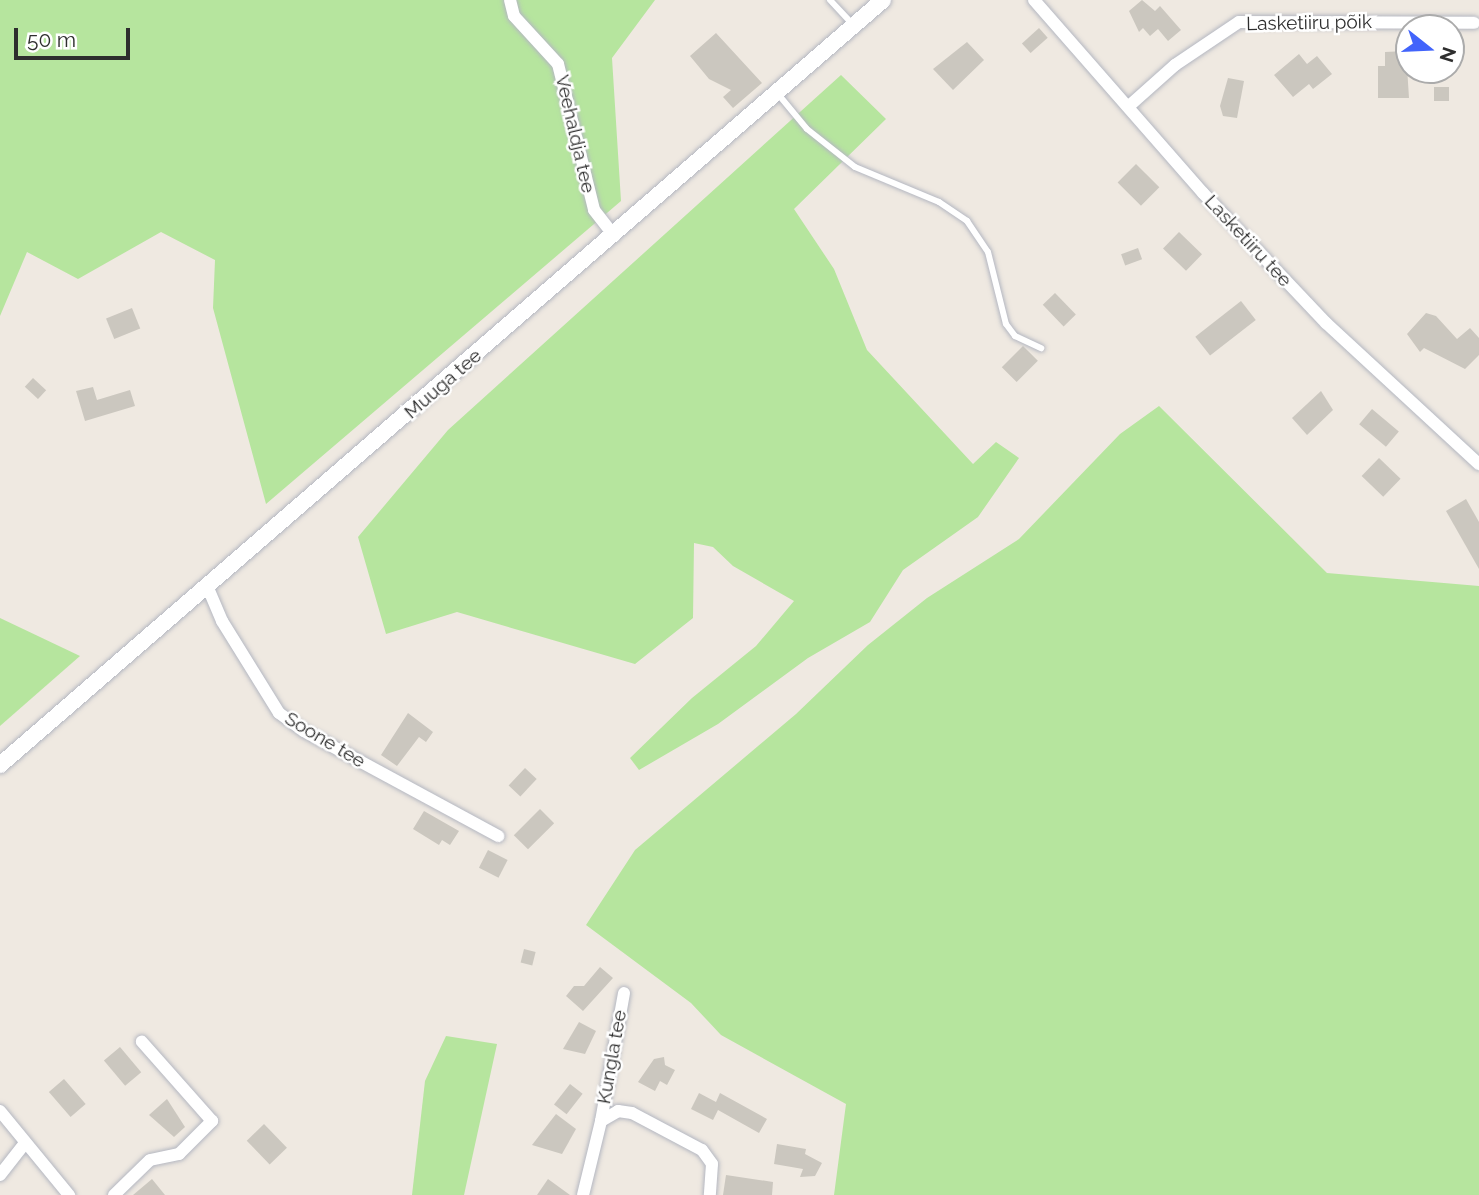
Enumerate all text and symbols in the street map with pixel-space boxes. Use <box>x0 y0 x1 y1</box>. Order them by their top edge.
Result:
street label: Lasketiiru põik <box>1246 11 1372 35</box>
scale bar <box>18 14 133 58</box>
north arrow <box>1395 14 1465 84</box>
text: 50 m <box>27 27 76 52</box>
text: N <box>1435 45 1461 65</box>
street label: Veehaldja tee <box>550 73 600 195</box>
street label: Lasketiiru tee <box>1200 190 1296 292</box>
street label: Muuga tee <box>400 344 486 424</box>
street label: Soone tee <box>281 707 369 773</box>
street label: Kungla tee <box>593 1008 631 1106</box>

